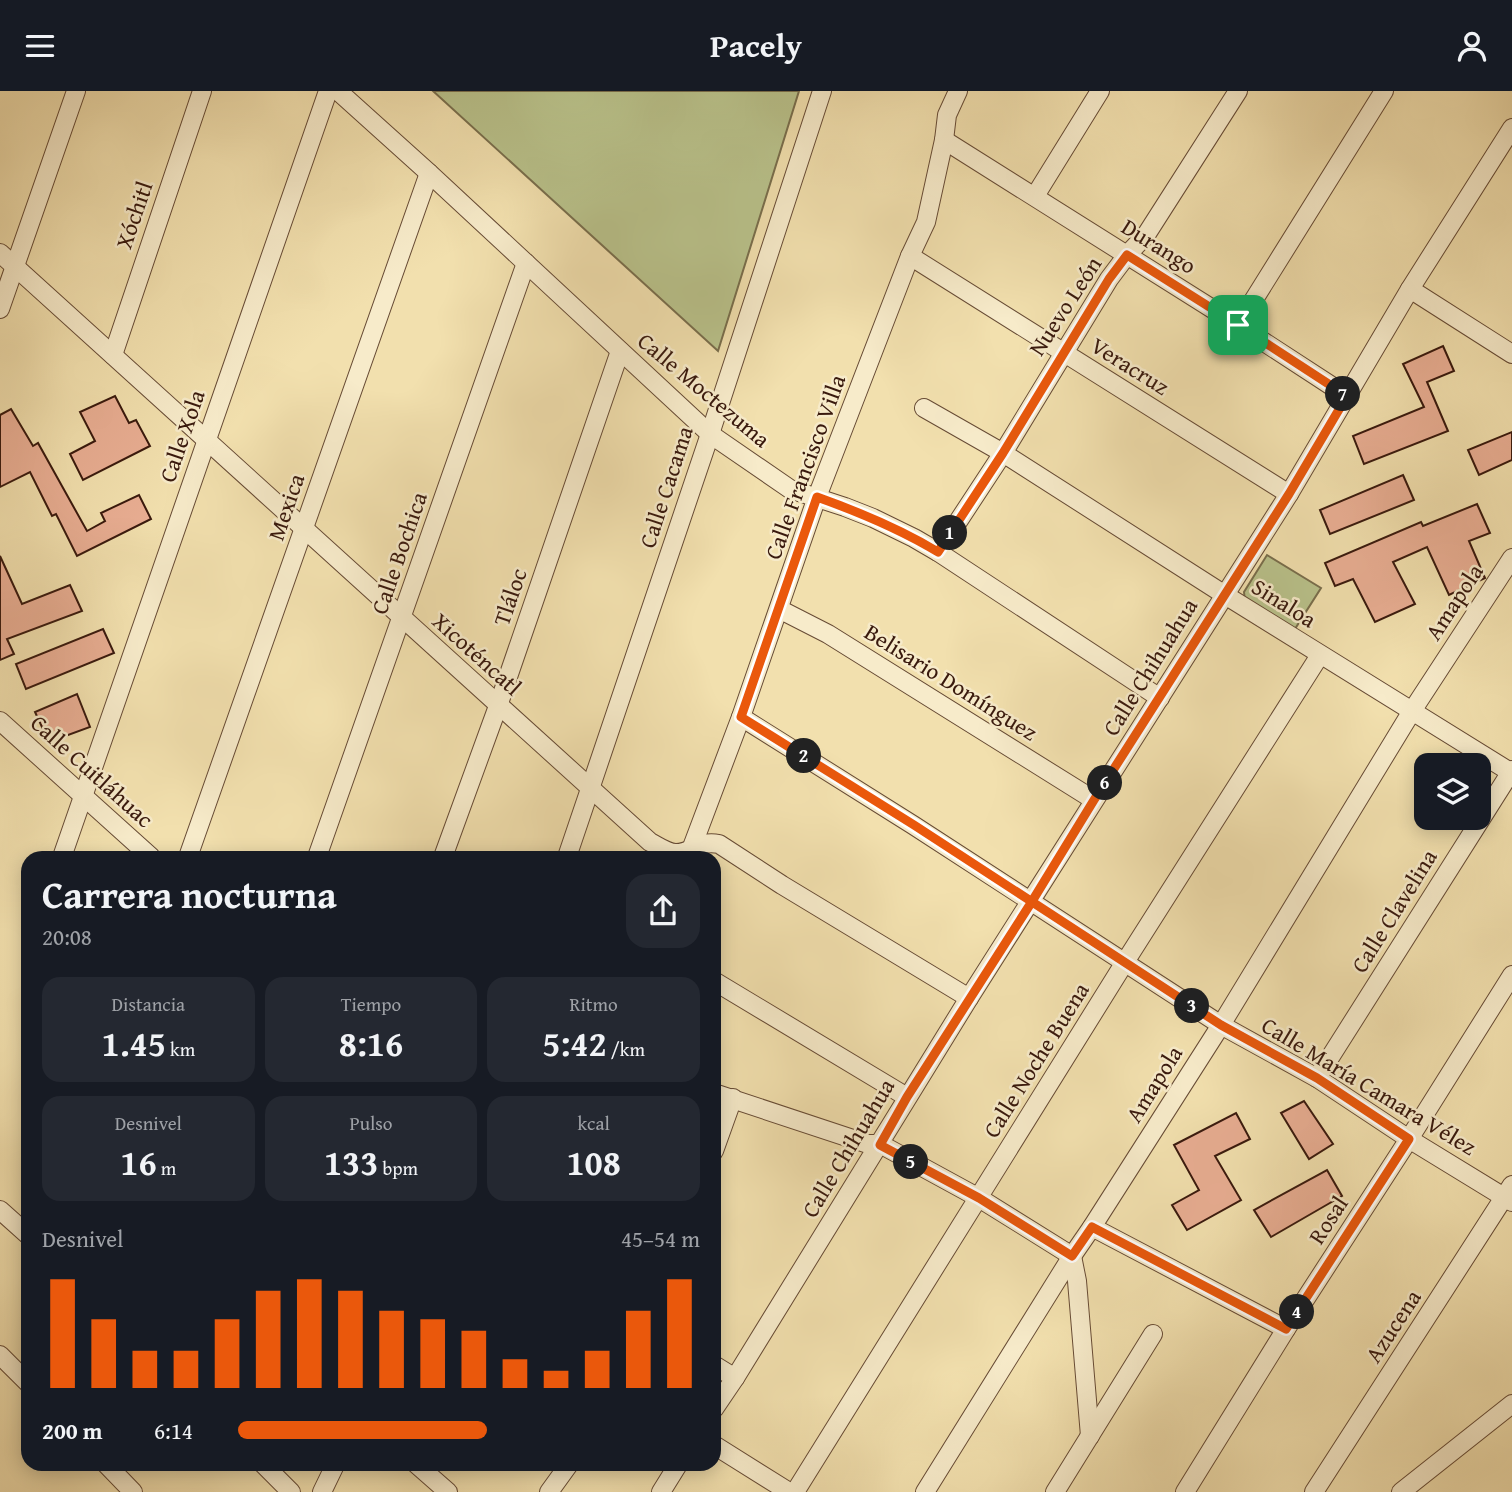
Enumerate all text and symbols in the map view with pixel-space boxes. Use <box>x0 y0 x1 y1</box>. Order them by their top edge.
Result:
text: Pacely <box>710 22 802 69</box>
icon: menu <box>21 27 59 65</box>
icon: person <box>1453 27 1491 65</box>
street label: Xóchitl <box>107 176 160 253</box>
street label: Durango <box>1115 210 1203 281</box>
street label: Nuevo León <box>1020 249 1109 362</box>
pin <box>1208 295 1268 355</box>
icon: arrive <box>1219 306 1257 344</box>
street label: Calle Moctezuma <box>631 324 778 455</box>
street label: Veracruz <box>1085 329 1176 403</box>
street label: Calle Francisco Villa <box>756 370 853 564</box>
pin: 7 <box>1326 377 1360 411</box>
text: 7 <box>1338 379 1347 407</box>
street label: Calle Xola <box>150 385 213 486</box>
street label: Calle Cacama <box>630 422 701 552</box>
street label: Mexica <box>259 469 312 545</box>
street label: Calle Bochica <box>362 487 435 618</box>
pin: 1 <box>932 515 968 551</box>
text: 1 <box>945 518 954 546</box>
street label: Amapola <box>1417 557 1491 646</box>
street label: Tláloc <box>484 564 535 630</box>
street label: Sinaloa <box>1246 570 1323 635</box>
street label: Calle Chihuahua <box>1094 592 1205 742</box>
street label: Xicoténcatl <box>425 605 529 703</box>
street label: Belisario Domínguez <box>859 615 1044 748</box>
street label: Calle Cuitláhuac <box>24 706 161 835</box>
pin: 2 <box>786 739 822 773</box>
text: 2 <box>799 741 808 769</box>
map controls <box>1414 753 1491 830</box>
button: layers <box>1414 753 1491 830</box>
pin: 6 <box>1088 765 1122 801</box>
text: 6 <box>1100 768 1109 796</box>
street label: Calle Clavelina <box>1342 843 1445 979</box>
text: Carrera nocturna <box>42 866 337 922</box>
button: share <box>626 874 700 948</box>
text: 20:08 <box>42 920 92 953</box>
street label: Calle Noche Buena <box>975 976 1097 1144</box>
pin: 3 <box>1174 989 1210 1023</box>
text: Distancia <box>112 990 185 1018</box>
text: Tiempo <box>341 990 401 1018</box>
text: Ritmo <box>570 990 618 1018</box>
text: 3 <box>1187 991 1196 1019</box>
street label: Calle María Camara Vélez <box>1256 1008 1483 1163</box>
text: 1.45 <box>102 1018 166 1069</box>
text: 8:16 <box>339 1018 403 1069</box>
text: 5:42 <box>542 1018 607 1069</box>
text: km <box>166 1035 195 1063</box>
text: /km <box>607 1035 645 1063</box>
street label: Amapola <box>1117 1039 1190 1129</box>
street label: Calle Chihuahua <box>793 1072 902 1223</box>
text: Desnivel <box>115 1109 182 1137</box>
text: Pulso <box>349 1109 393 1137</box>
text: kcal <box>577 1109 610 1137</box>
text: 16 <box>120 1137 157 1188</box>
text: 133 <box>324 1137 378 1188</box>
text: 108 <box>566 1137 621 1188</box>
pin: 5 <box>894 1145 928 1179</box>
text: 5 <box>906 1147 915 1175</box>
text: m <box>157 1154 176 1182</box>
text: bpm <box>378 1154 418 1182</box>
street label: Rosal <box>1300 1189 1355 1250</box>
text: Desnivel <box>42 1222 123 1255</box>
text: 45–54 m <box>621 1222 700 1255</box>
street label: Azucena <box>1357 1283 1429 1369</box>
pin: 4 <box>1280 1295 1314 1329</box>
text: 4 <box>1292 1297 1301 1325</box>
text: 200 m <box>42 1414 103 1447</box>
text: 6:14 <box>154 1414 193 1447</box>

